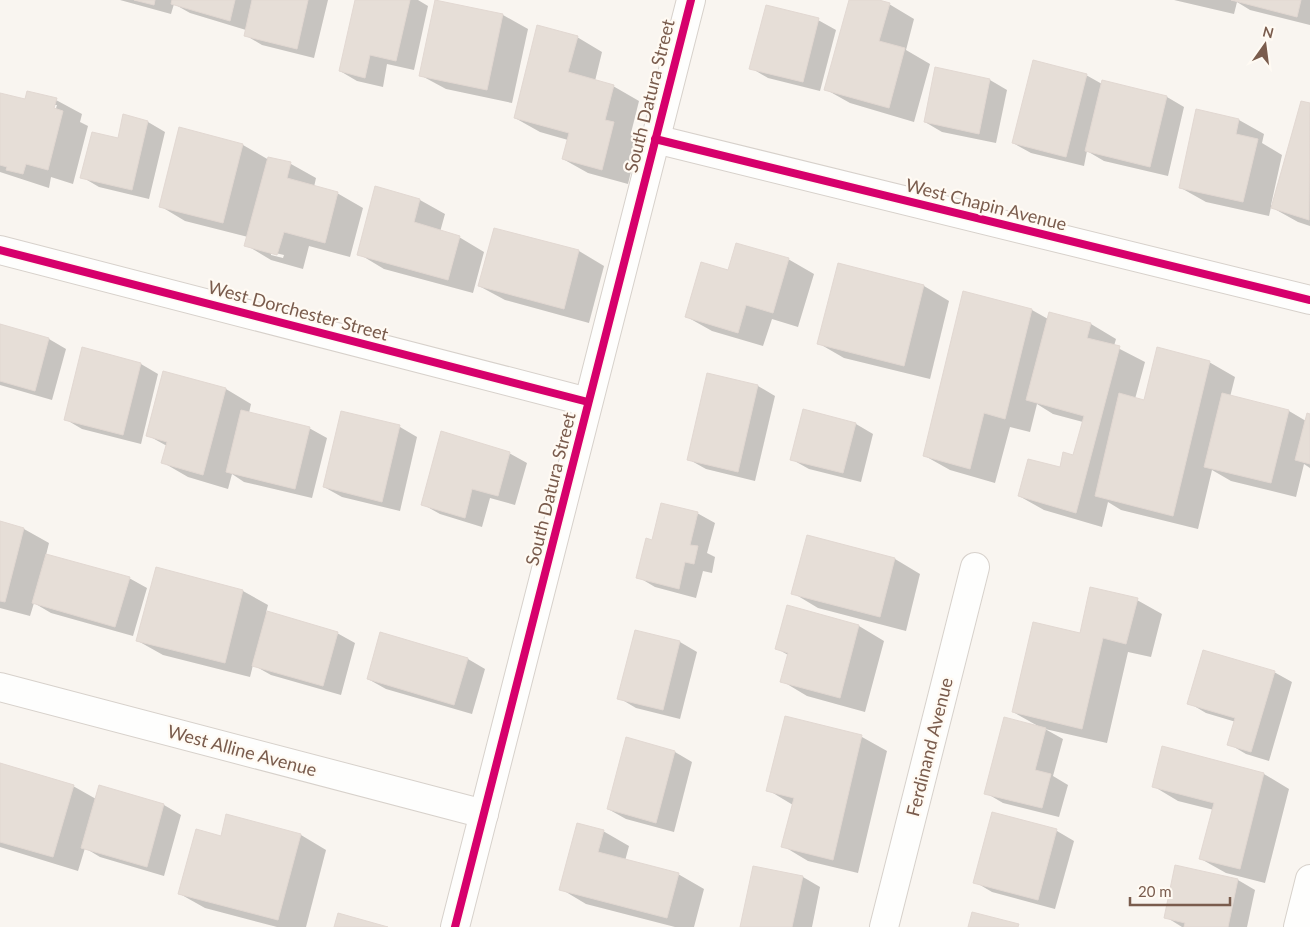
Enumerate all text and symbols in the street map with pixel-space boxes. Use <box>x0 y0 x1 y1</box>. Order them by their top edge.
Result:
street label: South Datura Street <box>619 16 679 175</box>
north arrow <box>1240 20 1290 70</box>
text: N <box>1261 22 1276 41</box>
street label: West Chapin Avenue <box>904 173 1069 235</box>
street label: West Dorchester Street <box>206 275 391 345</box>
street label: South Datura Street <box>520 409 580 568</box>
street label: Ferdinand Avenue <box>901 675 957 818</box>
street label: West Alline Avenue <box>165 720 319 781</box>
scale bar <box>1130 874 1230 906</box>
text: 20 m <box>1138 882 1172 900</box>

